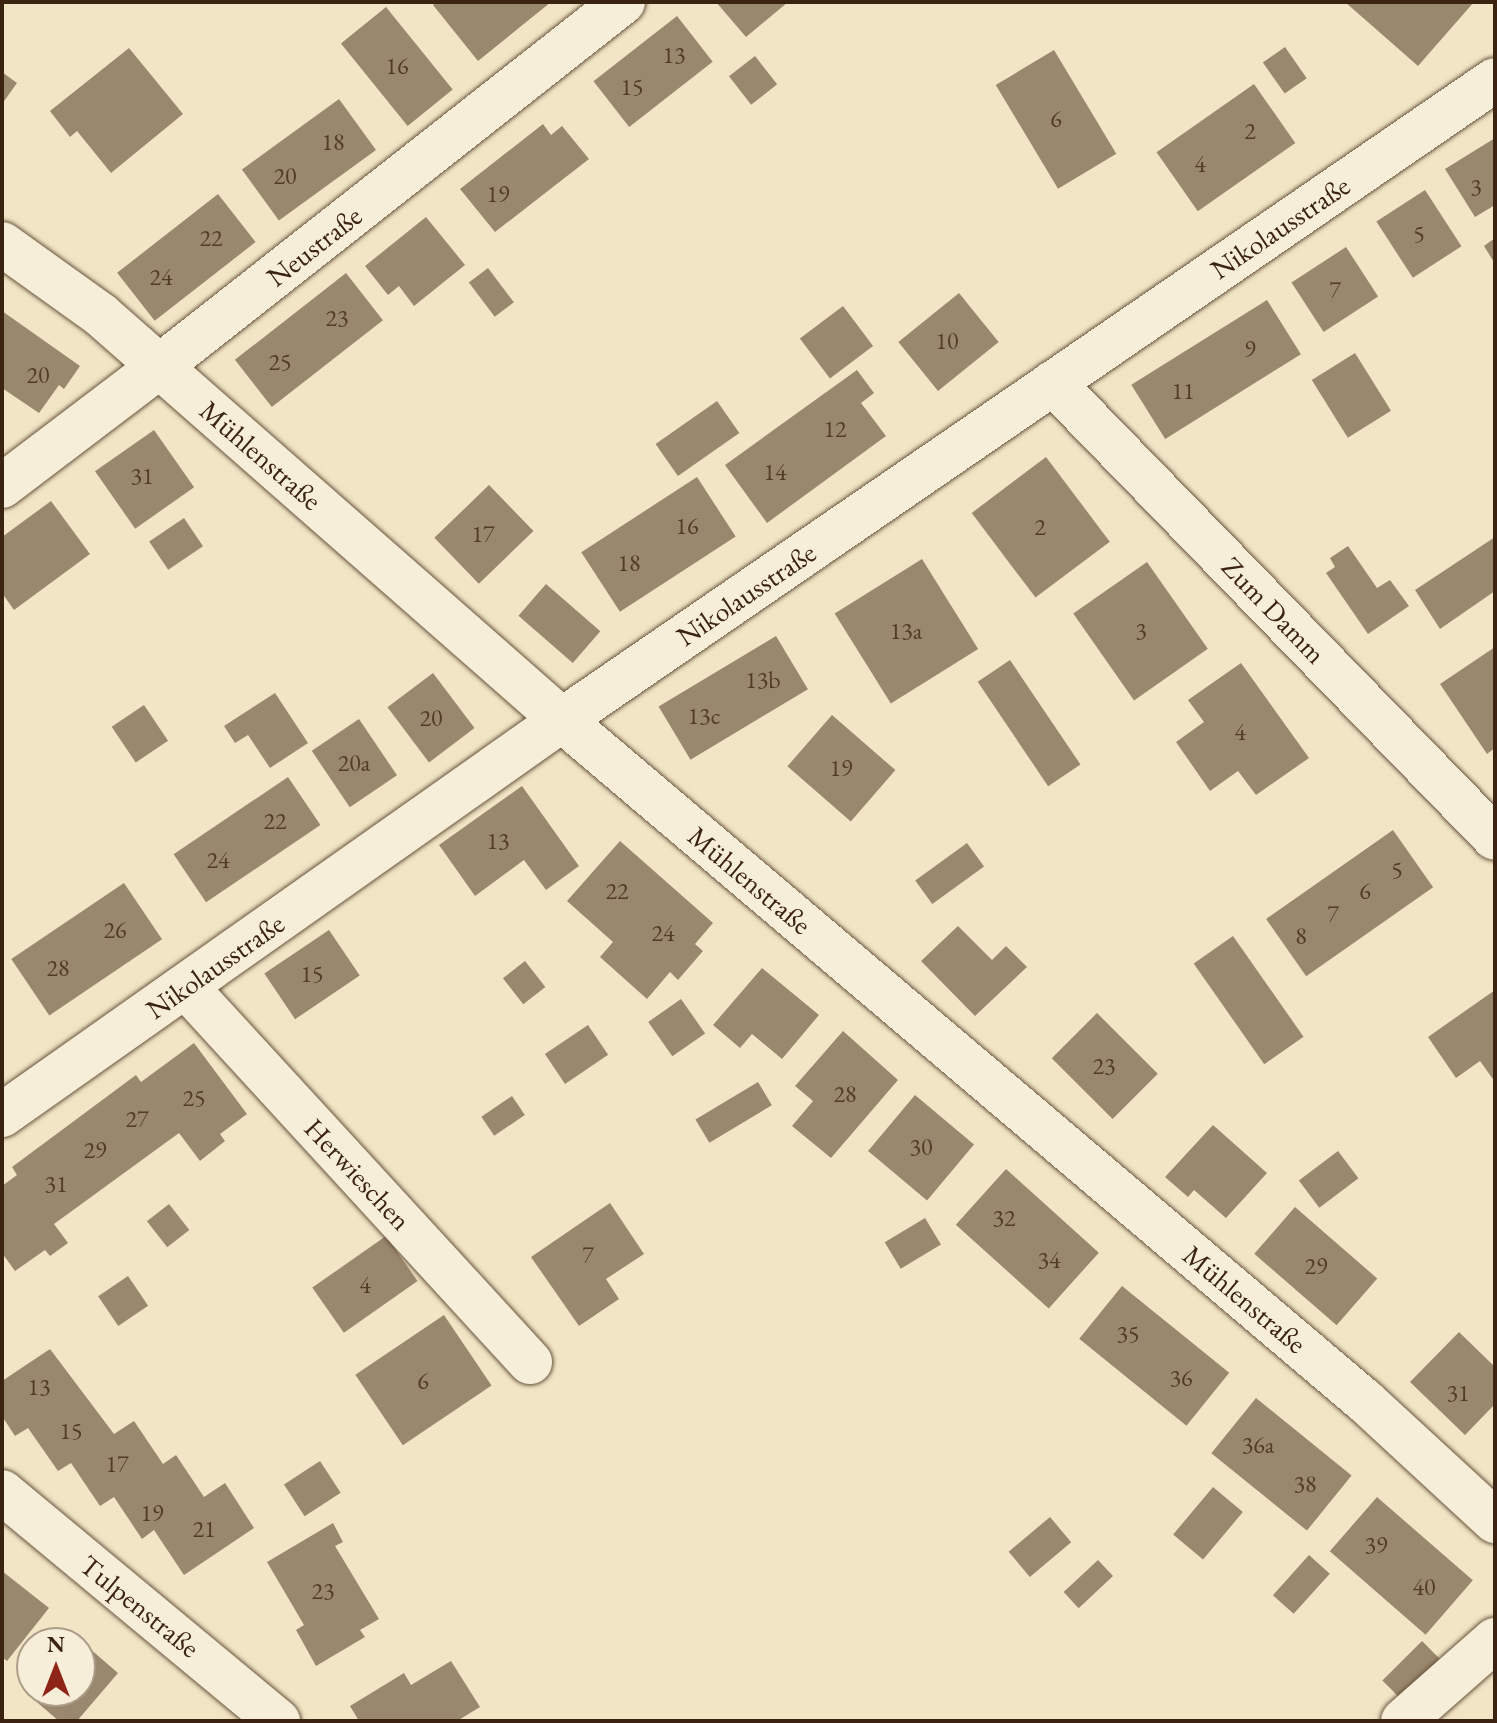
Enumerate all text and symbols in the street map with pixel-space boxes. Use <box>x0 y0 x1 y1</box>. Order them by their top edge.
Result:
house number: 13 <box>662 41 686 69</box>
house number: 16 <box>385 52 409 80</box>
house number: 15 <box>620 73 644 101</box>
house number: 6 <box>1050 105 1062 133</box>
house number: 2 <box>1244 117 1256 145</box>
house number: 18 <box>321 128 345 156</box>
house number: 4 <box>1194 150 1206 178</box>
house number: 20 <box>273 162 297 190</box>
street label: Nikolausstraße <box>1204 168 1356 286</box>
house number: 3 <box>1470 173 1482 201</box>
house number: 19 <box>486 180 510 208</box>
street label: Neustraße <box>260 199 368 293</box>
house number: 5 <box>1413 220 1425 248</box>
house number: 22 <box>199 224 223 252</box>
house number: 24 <box>149 263 173 291</box>
house number: 7 <box>1329 276 1341 304</box>
house number: 23 <box>325 304 349 332</box>
house number: 10 <box>935 327 959 355</box>
house number: 9 <box>1244 335 1256 363</box>
house number: 25 <box>268 348 292 376</box>
house number: 20 <box>26 361 50 389</box>
house number: 11 <box>1171 377 1195 405</box>
street label: Mühlenstraße <box>193 393 329 517</box>
house number: 12 <box>823 415 847 443</box>
house number: 14 <box>763 458 787 486</box>
house number: 31 <box>130 462 154 490</box>
house number: 16 <box>675 512 699 540</box>
house number: 2 <box>1034 513 1046 541</box>
house number: 17 <box>471 520 495 548</box>
street label: Nikolausstraße <box>670 535 822 653</box>
house number: 18 <box>617 549 641 577</box>
street label: Zum Damm <box>1215 550 1333 670</box>
house number: 13a <box>890 617 922 645</box>
house number: 3 <box>1135 617 1147 645</box>
house number: 13b <box>745 666 781 694</box>
house number: 13c <box>688 702 720 730</box>
house number: 20 <box>419 704 443 732</box>
house number: 4 <box>1234 718 1246 746</box>
house number: 20a <box>338 749 370 777</box>
house number: 19 <box>829 754 853 782</box>
house number: 22 <box>263 807 287 835</box>
street label: Mühlenstraße <box>682 819 818 941</box>
house number: 13 <box>486 827 510 855</box>
house number: 24 <box>206 846 230 874</box>
house number: 5 <box>1391 856 1403 884</box>
house number: 22 <box>605 877 629 905</box>
house number: 6 <box>1359 877 1371 905</box>
house number: 7 <box>1327 900 1339 928</box>
street label: Nikolausstraße <box>140 906 290 1026</box>
house number: 26 <box>103 916 127 944</box>
house number: 24 <box>651 919 675 947</box>
house number: 8 <box>1295 922 1307 950</box>
house number: 28 <box>46 954 70 982</box>
house number: 15 <box>300 960 324 988</box>
house number: 23 <box>1092 1052 1116 1080</box>
house number: 28 <box>833 1080 857 1108</box>
house number: 25 <box>182 1084 206 1112</box>
house number: 27 <box>125 1105 149 1133</box>
street label: Herwieschen <box>298 1111 418 1237</box>
house number: 30 <box>909 1133 933 1161</box>
house number: 29 <box>83 1136 107 1164</box>
house number: 31 <box>44 1170 68 1198</box>
house number: 32 <box>992 1204 1016 1232</box>
street label: Mühlenstraße <box>1177 1238 1313 1360</box>
house number: 7 <box>582 1241 594 1269</box>
house number: 34 <box>1037 1246 1061 1274</box>
house number: 29 <box>1304 1252 1328 1280</box>
house number: 4 <box>359 1271 371 1299</box>
house number: 35 <box>1116 1320 1140 1348</box>
house number: 36 <box>1169 1364 1193 1392</box>
house number: 6 <box>417 1367 429 1395</box>
house number: 13 <box>27 1373 51 1401</box>
house number: 31 <box>1446 1379 1470 1407</box>
house number: 15 <box>59 1417 83 1445</box>
house number: 36a <box>1242 1431 1274 1459</box>
house number: 17 <box>105 1450 129 1478</box>
house number: 38 <box>1293 1470 1317 1498</box>
house number: 19 <box>140 1499 164 1527</box>
house number: 21 <box>192 1515 216 1543</box>
house number: 39 <box>1364 1531 1388 1559</box>
street label: Tulpenstraße <box>74 1548 206 1664</box>
house number: 40 <box>1412 1573 1436 1601</box>
house number: 23 <box>311 1577 335 1605</box>
north arrow <box>16 1627 96 1707</box>
text: N <box>47 1630 65 1659</box>

